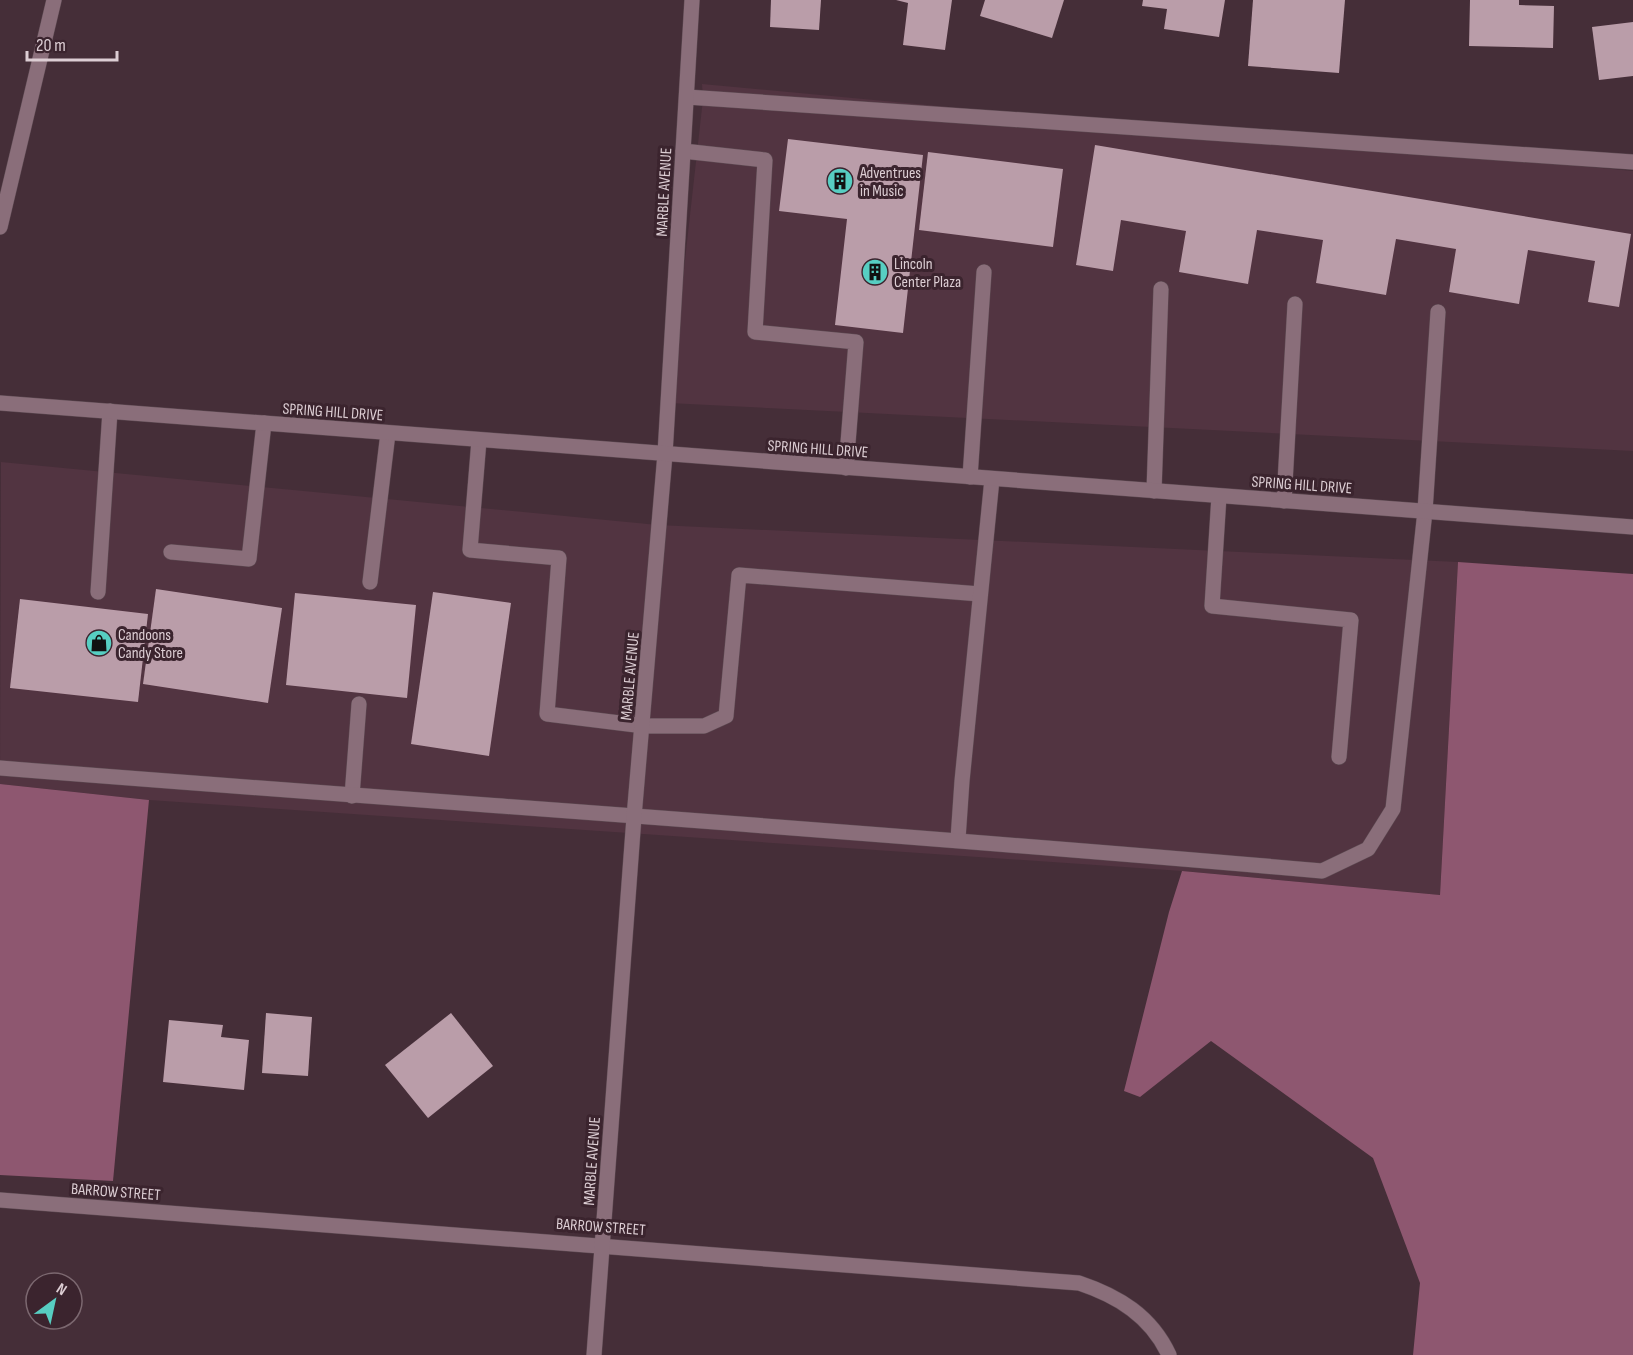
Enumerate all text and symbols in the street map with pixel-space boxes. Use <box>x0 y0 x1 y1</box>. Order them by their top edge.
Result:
scale bar <box>27 24 117 62</box>
text: 20 m <box>36 35 66 56</box>
street label: MARBLE AVENUE <box>653 147 676 237</box>
place label: Adventrues in Music <box>859 164 921 201</box>
building icon: Adventrues in Music <box>825 166 855 196</box>
place label: Lincoln Center Plaza <box>894 255 961 292</box>
building icon: Lincoln Center Plaza <box>860 257 890 287</box>
street label: SPRING HILL DRIVE <box>282 399 384 425</box>
street label: SPRING HILL DRIVE <box>767 436 869 462</box>
street label: SPRING HILL DRIVE <box>1251 472 1353 498</box>
place label: Candoons Candy Store <box>118 626 183 663</box>
shop icon: Candoons Candy Store <box>84 628 114 658</box>
street label: MARBLE AVENUE <box>617 631 644 721</box>
street label: MARBLE AVENUE <box>580 1116 605 1206</box>
street label: BARROW STREET <box>71 1180 162 1205</box>
street label: BARROW STREET <box>556 1215 647 1240</box>
north arrow <box>24 1271 84 1331</box>
text: N <box>53 1279 70 1300</box>

